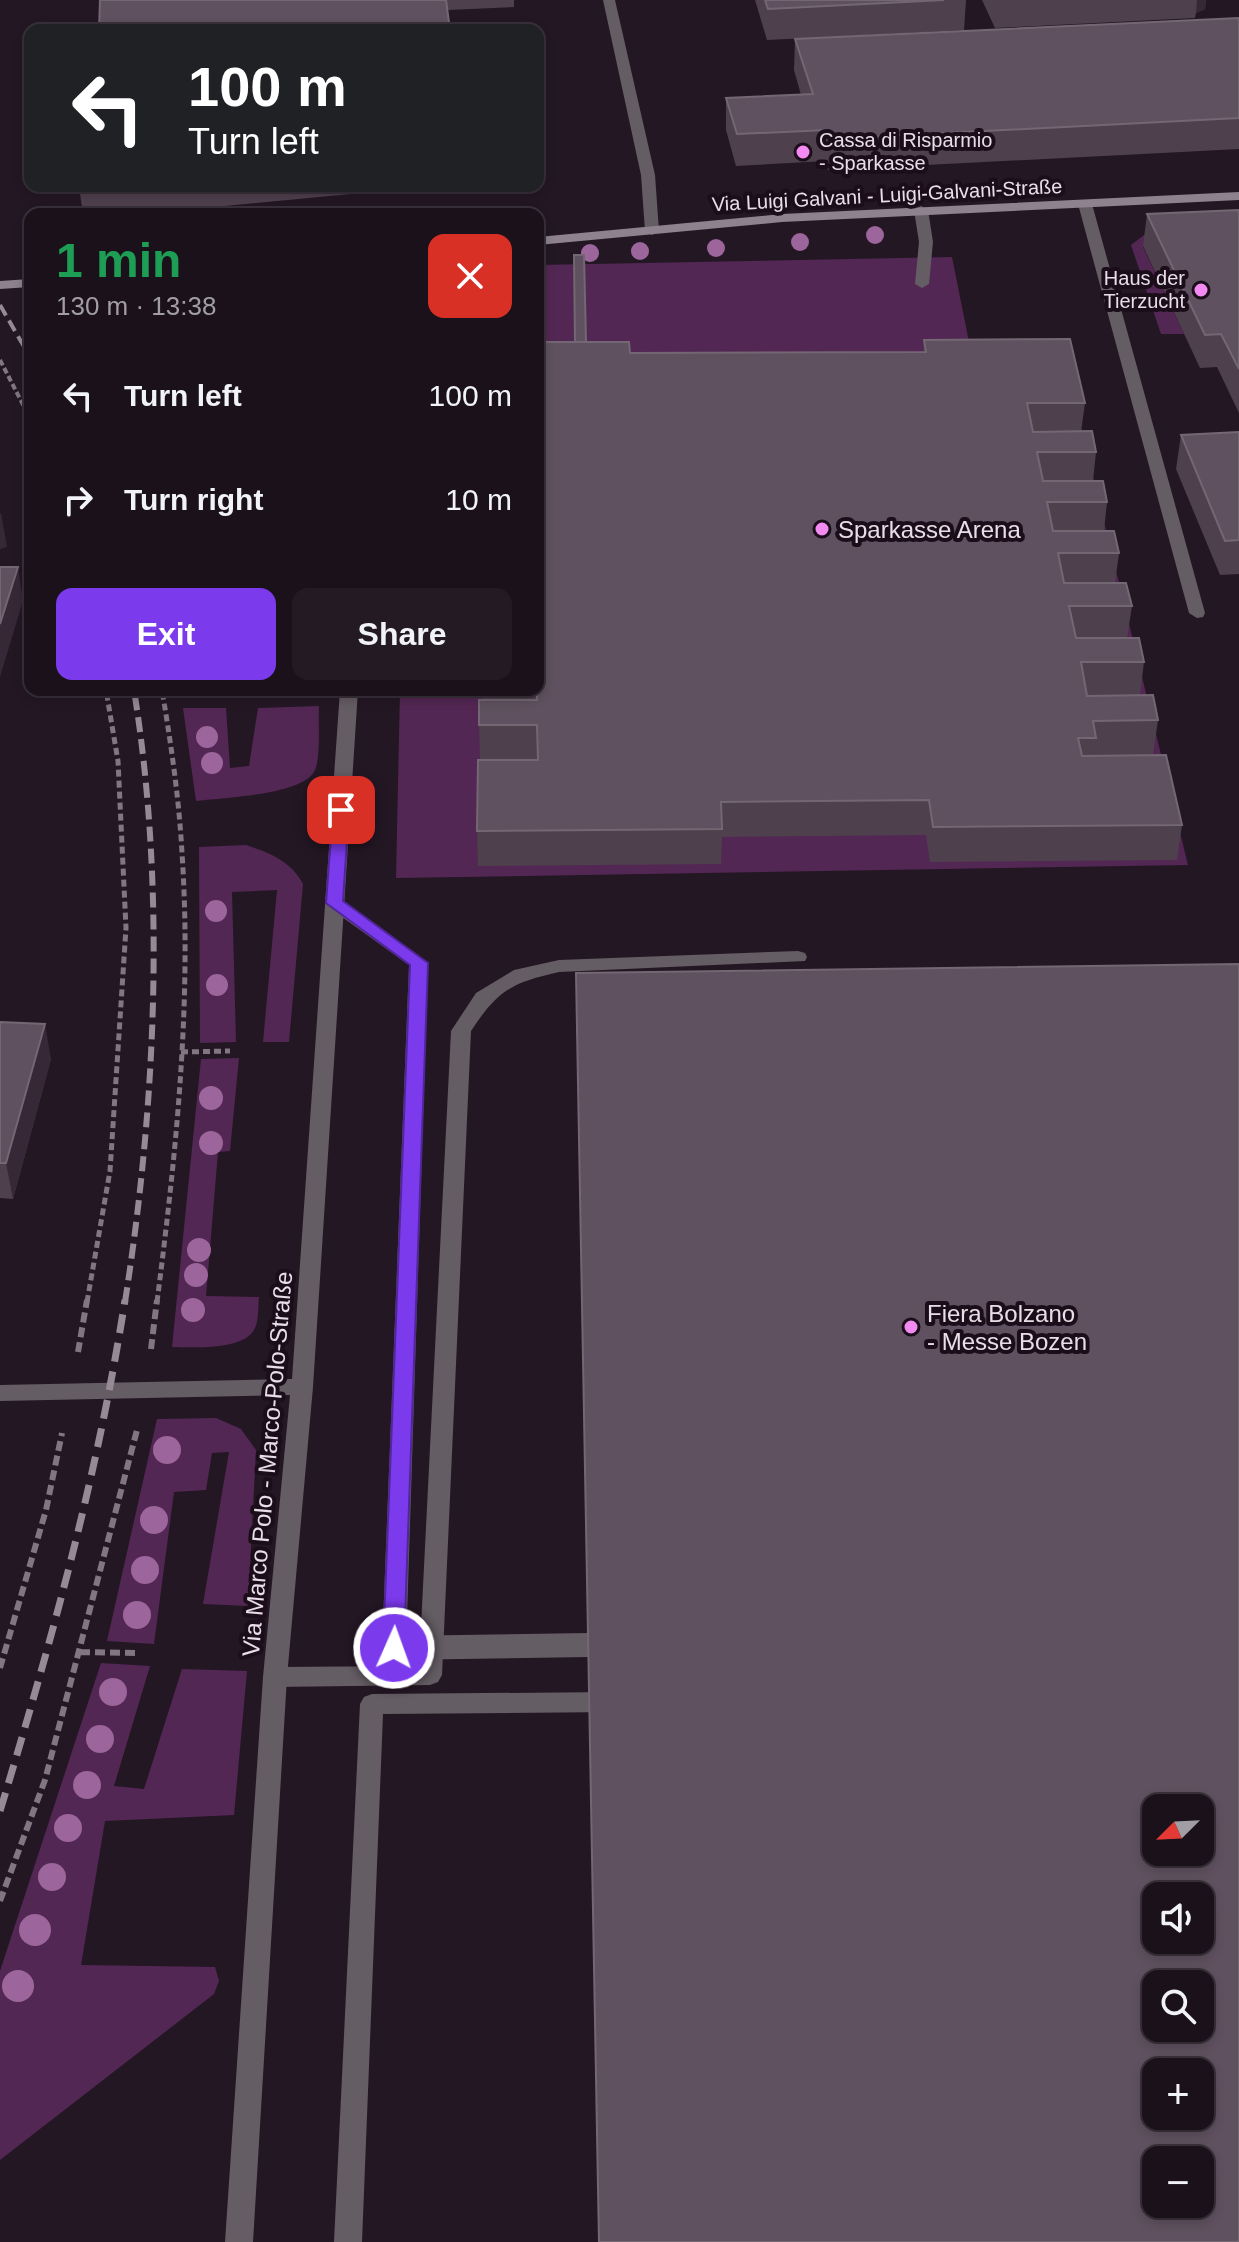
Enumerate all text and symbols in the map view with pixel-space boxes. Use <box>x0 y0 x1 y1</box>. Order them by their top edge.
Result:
text: 100 m <box>188 55 347 118</box>
icon: left <box>56 56 160 160</box>
text: Turn left <box>188 121 319 162</box>
place label: Cassa di Risparmio - Sparkasse <box>819 129 992 174</box>
marker: Cassa di Risparmio - Sparkasse <box>794 143 812 161</box>
street label: Via Luigi Galvani - Luigi-Galvani-Straße <box>711 175 1063 215</box>
text: 1 min <box>56 234 181 287</box>
button: close <box>428 234 512 318</box>
place label: Haus der Tierzucht <box>1103 267 1185 312</box>
marker: Haus der Tierzucht <box>1192 281 1210 299</box>
text: 130 m · 13:38 <box>56 291 216 321</box>
icon: left <box>56 374 100 418</box>
text: Turn left <box>124 379 242 412</box>
text: 100 m <box>429 379 512 412</box>
icon: right <box>56 478 100 522</box>
text: Turn right <box>124 483 263 516</box>
text: 10 m <box>445 483 512 516</box>
place label: Sparkasse Arena <box>838 516 1021 543</box>
marker: Sparkasse Arena <box>813 520 831 538</box>
button: Exit <box>56 588 276 680</box>
button: Share <box>292 588 512 680</box>
pin <box>307 776 375 844</box>
icon: arrive <box>319 788 363 832</box>
street label: Via Marco Polo - Marco-Polo-Straße <box>237 1270 297 1658</box>
place label: Fiera Bolzano - Messe Bozen <box>927 1300 1087 1355</box>
marker: Fiera Bolzano - Messe Bozen <box>902 1318 920 1336</box>
position arrow <box>352 1606 436 1690</box>
north arrow <box>1142 1794 1214 1866</box>
map controls <box>1142 1794 1214 2218</box>
button: sound <box>1142 1882 1214 1954</box>
button: search <box>1142 1970 1214 2042</box>
button: + <box>1142 2058 1214 2130</box>
button: − <box>1142 2146 1214 2218</box>

